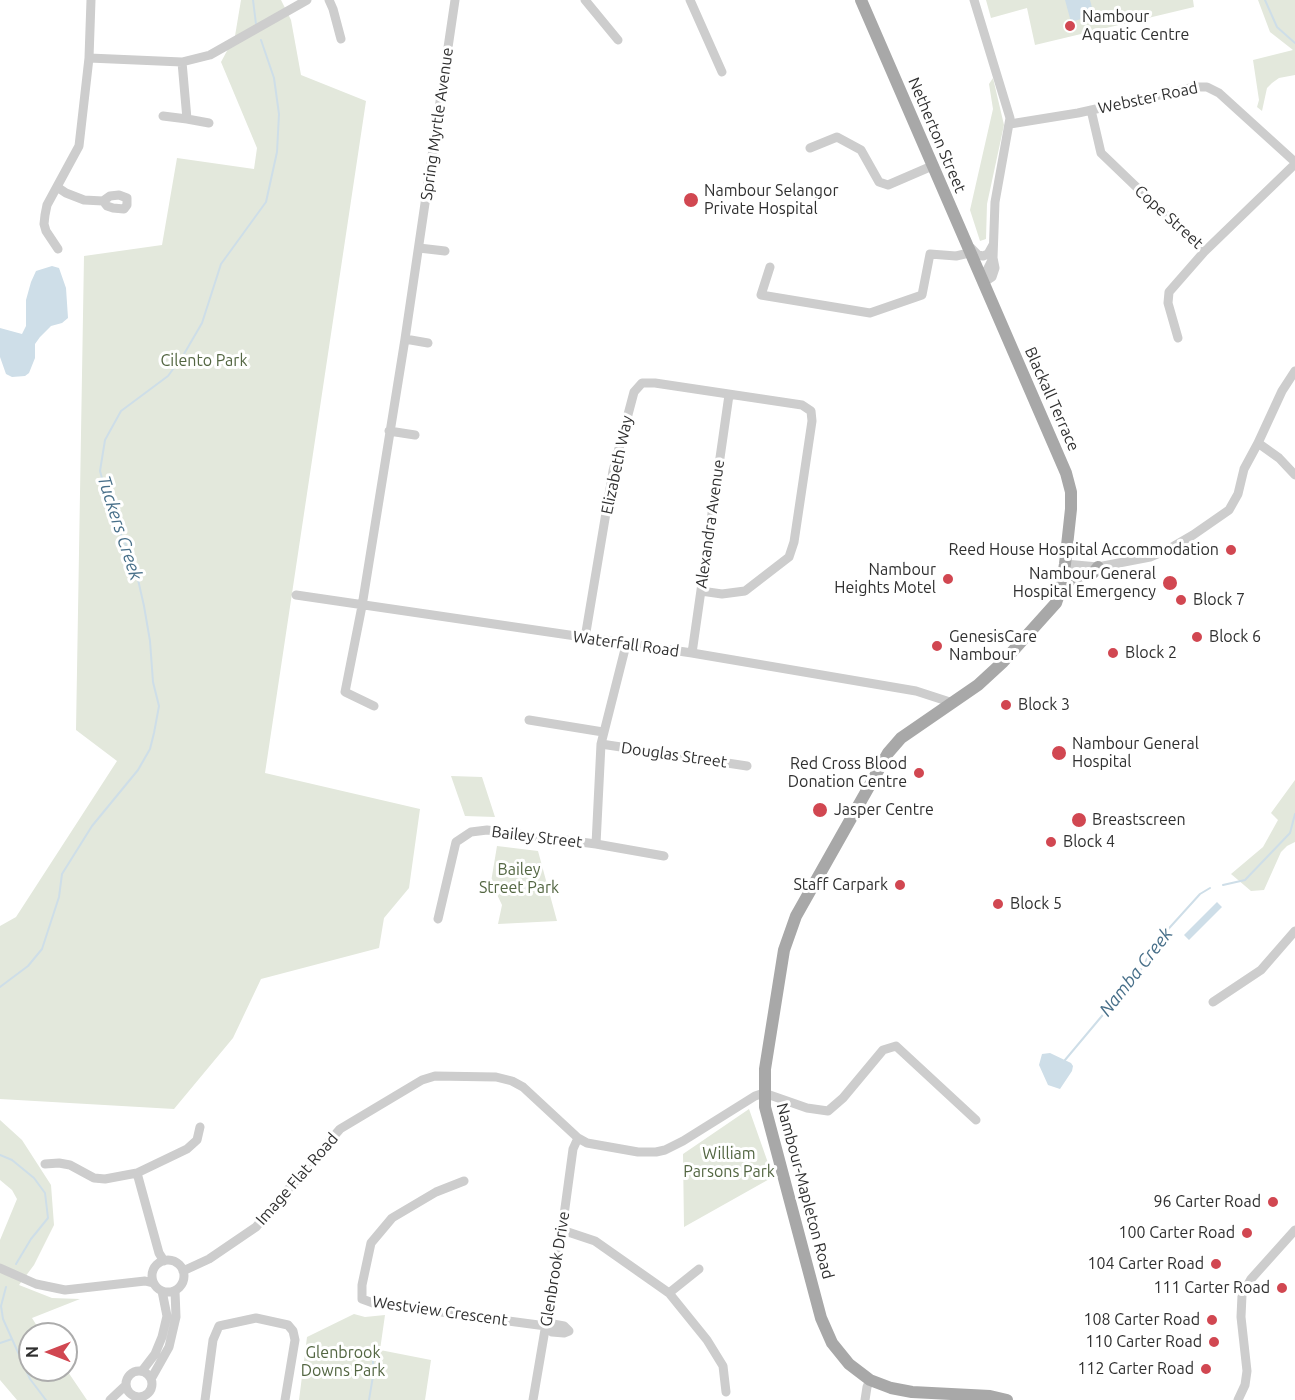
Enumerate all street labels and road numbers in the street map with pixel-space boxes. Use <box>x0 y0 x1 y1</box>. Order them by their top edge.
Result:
street label: Spring Myrtle Avenue <box>417 46 457 202</box>
street label: Netherton Street <box>904 74 970 196</box>
street label: Webster Road <box>1096 78 1200 118</box>
street label: Cope Street <box>1131 181 1207 253</box>
street label: Blackall Terrace <box>1020 344 1084 454</box>
street label: Elizabeth Way <box>597 414 637 516</box>
street label: Alexandra Avenue <box>691 458 729 590</box>
street label: Waterfall Road <box>572 627 680 661</box>
street label: Douglas Street <box>620 738 728 772</box>
street label: Bailey Street <box>490 822 584 852</box>
street label: Nambour-Mapleton Road <box>772 1101 838 1281</box>
street label: Image Flat Road <box>252 1129 342 1229</box>
street label: Glenbrook Drive <box>536 1210 574 1328</box>
street label: Westview Crescent <box>371 1292 509 1330</box>

